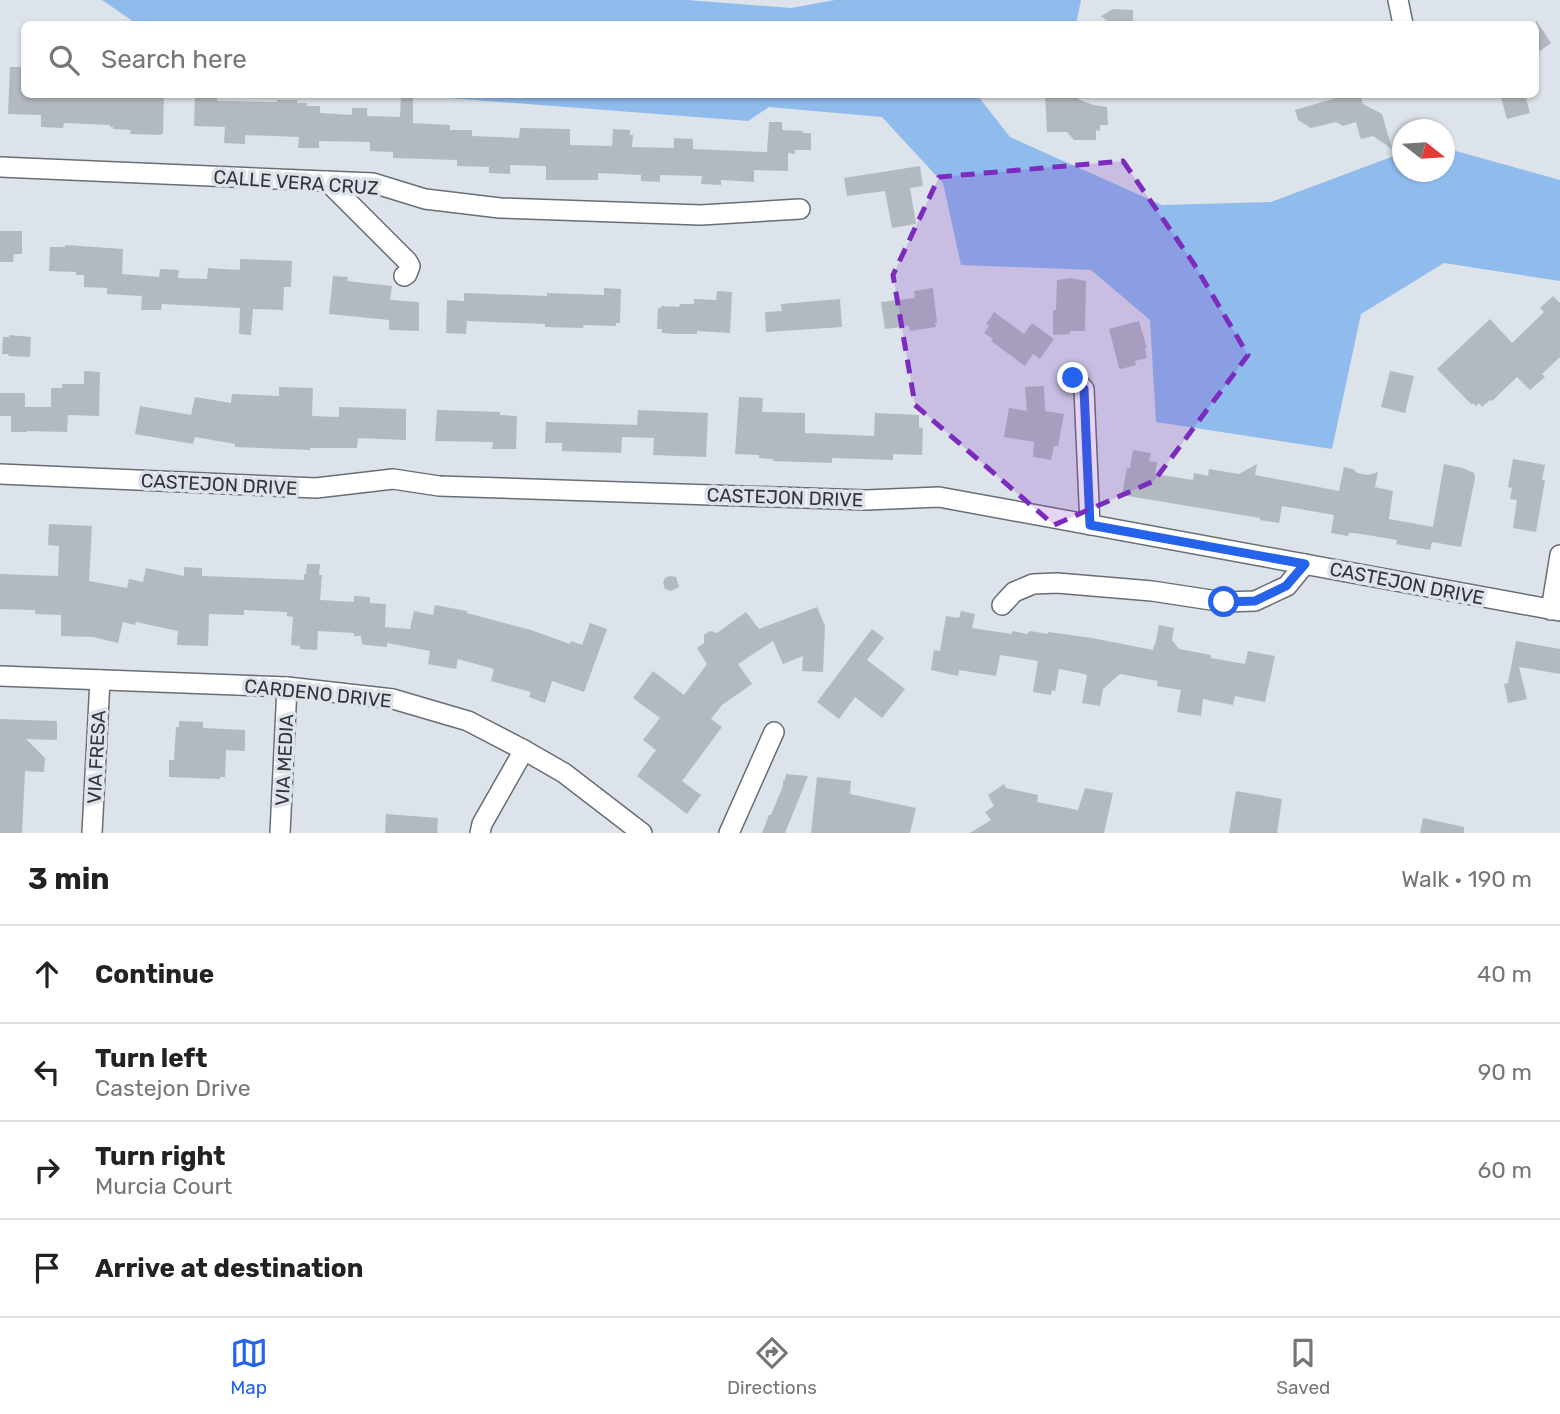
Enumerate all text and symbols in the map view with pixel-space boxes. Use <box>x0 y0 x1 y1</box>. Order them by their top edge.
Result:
search box <box>21 21 1539 98</box>
icon: search <box>45 41 83 79</box>
text: Search here <box>101 44 247 75</box>
north arrow <box>1392 119 1455 182</box>
street label: CALLE VERA CRUZ <box>213 165 379 200</box>
route end <box>1057 362 1088 393</box>
street label: CASTEJON DRIVE <box>140 469 298 500</box>
street label: CASTEJON DRIVE <box>706 483 864 512</box>
street label: CASTEJON DRIVE <box>1328 557 1486 610</box>
route start <box>1208 586 1239 617</box>
street label: CARDENO DRIVE <box>243 674 393 713</box>
street label: VIA FRESA <box>83 709 110 805</box>
street label: VIA MEDIA <box>271 713 298 807</box>
text: 3 min <box>28 861 110 897</box>
text: Walk · 190 m <box>1401 865 1532 893</box>
icon: ahead <box>28 955 66 993</box>
text: Continue <box>95 959 214 990</box>
text: 40 m <box>1477 960 1532 988</box>
text: Turn left <box>95 1043 207 1074</box>
icon: left <box>28 1053 66 1091</box>
text: 90 m <box>1478 1058 1532 1086</box>
text: Castejon Drive <box>95 1074 251 1102</box>
text: Turn right <box>95 1141 225 1172</box>
icon: right <box>28 1151 66 1189</box>
text: 60 m <box>1477 1156 1532 1184</box>
text: Murcia Court <box>95 1172 232 1200</box>
icon: arrive <box>28 1249 66 1287</box>
text: Arrive at destination <box>95 1253 363 1284</box>
tab: Map <box>230 1334 268 1399</box>
tab: Directions <box>727 1334 817 1399</box>
tab: Saved <box>1276 1334 1330 1399</box>

